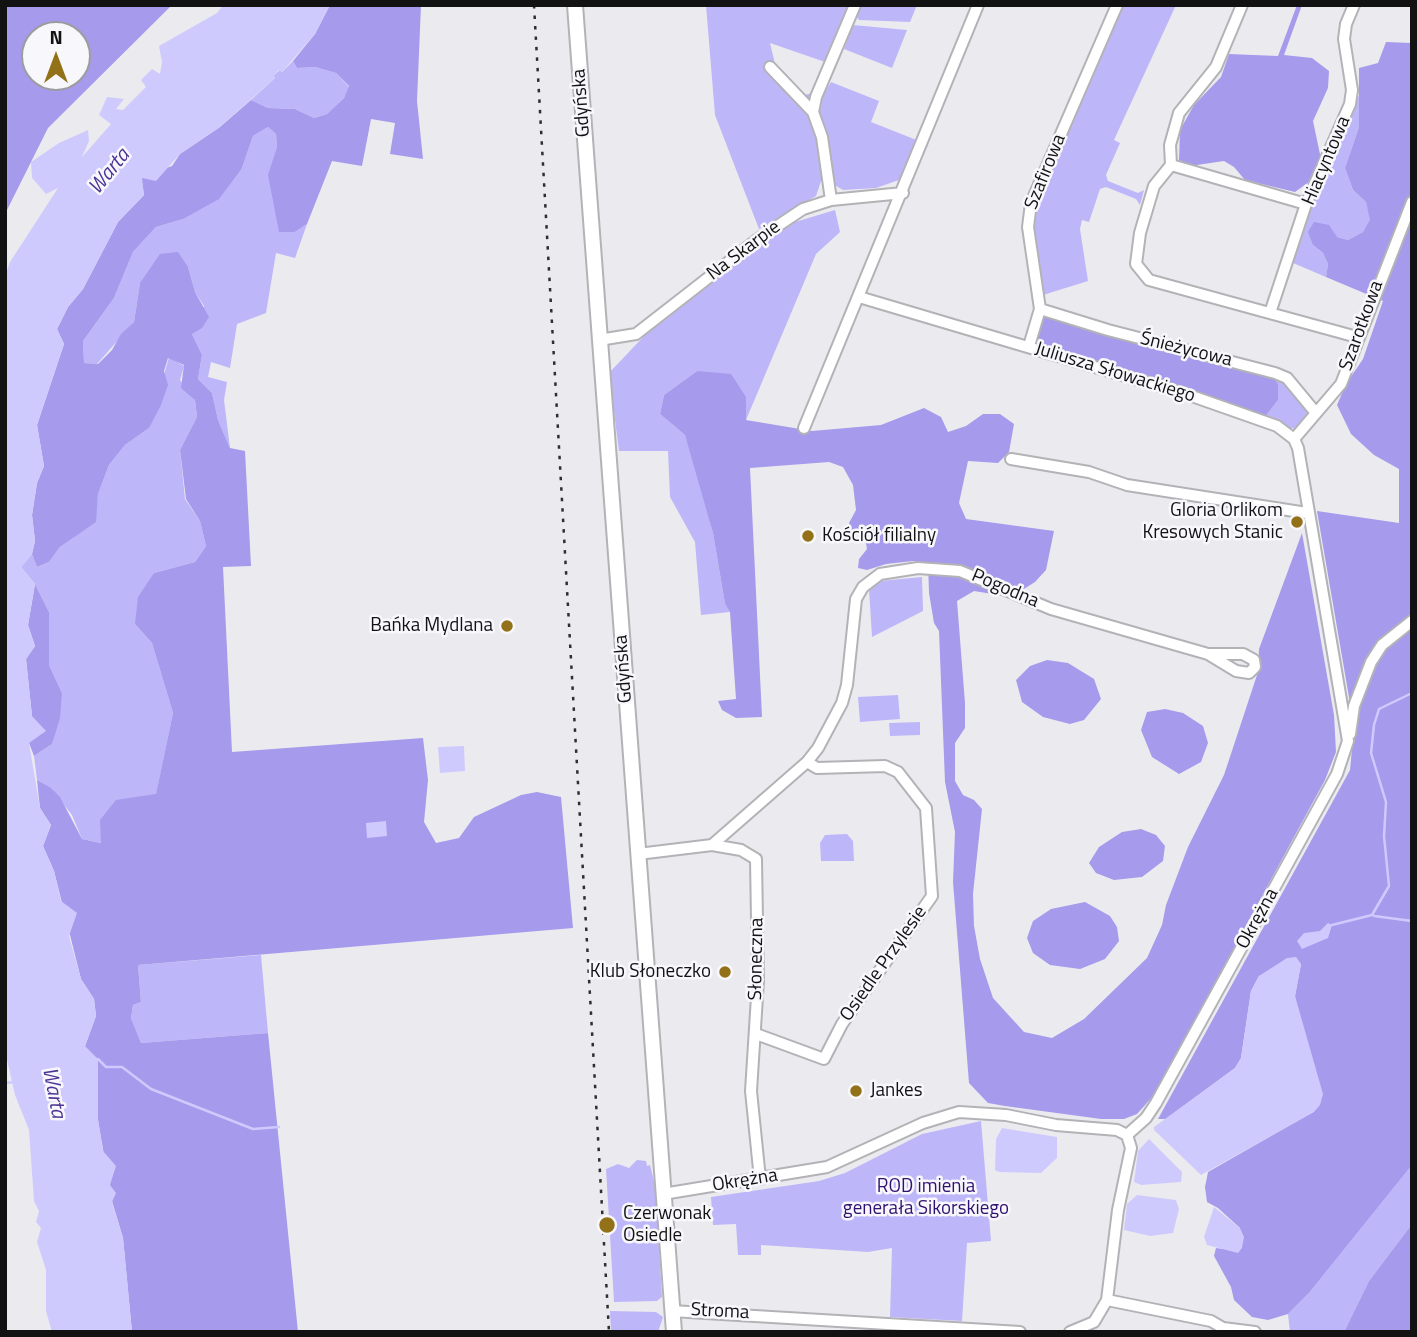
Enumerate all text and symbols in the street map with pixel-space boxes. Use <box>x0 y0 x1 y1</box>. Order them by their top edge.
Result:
north arrow <box>21 21 91 91</box>
text: N <box>49 22 63 51</box>
street label: Gdyńska <box>568 68 596 138</box>
street label: Hiacyntowa <box>1298 113 1356 209</box>
street label: Szafirowa <box>1021 131 1071 213</box>
water label: Warta <box>84 144 136 200</box>
street label: Na Skarpie <box>703 216 785 286</box>
street label: Szarotkowa <box>1335 278 1389 374</box>
street label: Śnieżycowa <box>1138 328 1234 372</box>
street label: Juliusza Słowackiego <box>1032 338 1198 408</box>
place label: Gloria Orlikom Kresowych Stanic <box>1142 500 1283 544</box>
marker: Gloria Orlikom Kresowych Stanic <box>1289 514 1305 530</box>
place label: Kościół filialny <box>822 525 936 547</box>
marker: Kościół filialny <box>800 528 816 544</box>
street label: Pogodna <box>968 565 1042 613</box>
place label: Bańka Mydlana <box>370 615 493 637</box>
marker: Bańka Mydlana <box>499 618 515 634</box>
street label: Gdyńska <box>610 634 638 704</box>
street label: Okrężna <box>1232 885 1284 953</box>
street label: Osiedle Przylesie <box>836 902 932 1026</box>
street label: Słoneczna <box>745 917 769 1001</box>
place label: Klub Słoneczko <box>590 961 711 983</box>
marker: Klub Słoneczko <box>717 964 733 980</box>
water label: Warta <box>36 1065 70 1121</box>
place label: Jankes <box>870 1080 922 1102</box>
marker: Jankes <box>848 1083 864 1099</box>
street label: Okrężna <box>711 1165 779 1197</box>
park label: ROD imienia generała Sikorskiego <box>843 1176 1009 1220</box>
place label: Czerwonak Osiedle <box>623 1203 711 1247</box>
marker: Czerwonak Osiedle <box>597 1215 617 1235</box>
street label: Stroma <box>690 1299 750 1325</box>

